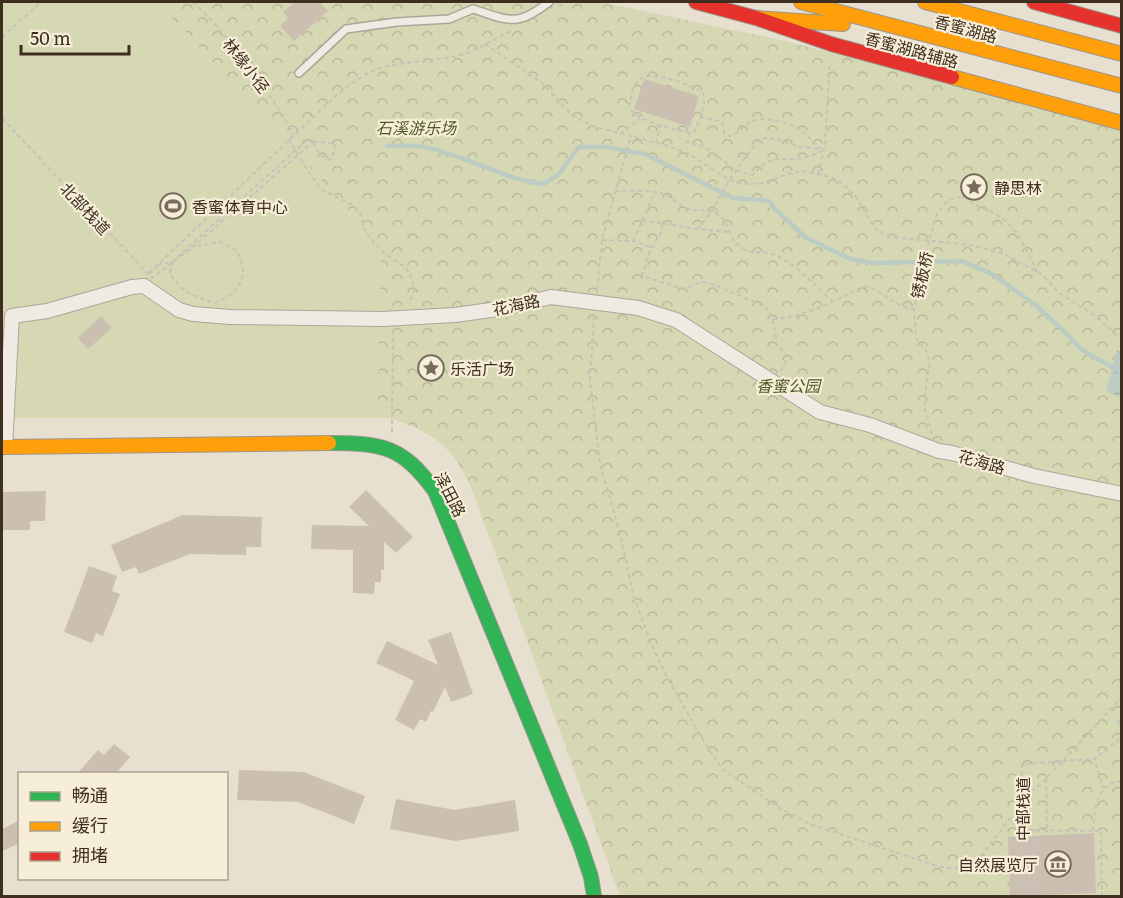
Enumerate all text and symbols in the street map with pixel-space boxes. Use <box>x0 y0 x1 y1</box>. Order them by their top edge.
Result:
street label: 香蜜湖路 <box>932 8 1000 48</box>
scale bar <box>21 18 129 56</box>
text: 50 m <box>30 24 71 51</box>
street label: 香蜜湖路辅路 <box>863 25 961 73</box>
street label: 林缘小径 <box>218 32 276 98</box>
park label: 石溪游乐场 <box>376 115 458 139</box>
place icon: 静思林 <box>959 172 989 202</box>
place label: 静思林 <box>994 175 1042 199</box>
street label: 北部栈道 <box>55 176 117 240</box>
sports icon: 香蜜体育中心 <box>158 191 188 221</box>
place label: 香蜜体育中心 <box>192 194 288 218</box>
street label: 锈板桥 <box>904 249 938 301</box>
street label: 花海路 <box>490 287 542 321</box>
place icon: 乐活广场 <box>416 353 446 383</box>
place label: 乐活广场 <box>450 356 514 380</box>
park label: 香蜜公园 <box>756 373 822 397</box>
street label: 花海路 <box>956 443 1008 479</box>
street label: 泽田路 <box>429 467 473 521</box>
legend <box>18 772 228 880</box>
street label: 中部栈道 <box>1010 777 1034 841</box>
text: 畅通 <box>72 781 108 808</box>
text: 缓行 <box>72 811 108 838</box>
text: 拥堵 <box>72 841 108 868</box>
museum icon: 自然展览厅 <box>1043 849 1073 879</box>
place label: 自然展览厅 <box>958 852 1038 876</box>

